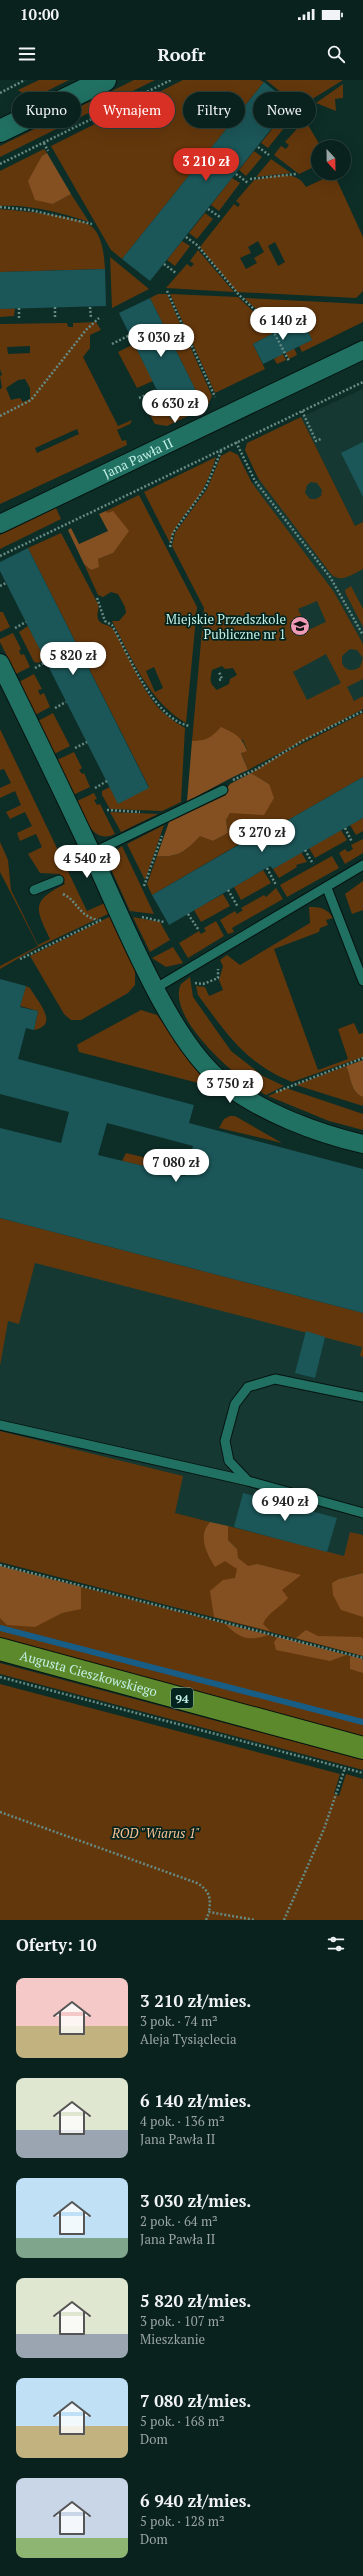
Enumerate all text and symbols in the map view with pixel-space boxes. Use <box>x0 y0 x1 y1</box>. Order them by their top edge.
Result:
text: 10:00 <box>20 4 59 24</box>
text: Roofr <box>158 42 205 66</box>
icon: menu <box>16 43 38 65</box>
icon: search <box>325 43 347 65</box>
chip: Kupno <box>12 92 81 128</box>
chip: Wynajem <box>89 92 175 128</box>
chip: Filtry <box>183 92 245 128</box>
chip: Nowe <box>253 92 316 128</box>
north arrow <box>311 140 351 180</box>
map controls <box>311 140 351 180</box>
pin: 3 210 zł <box>165 148 247 182</box>
text: 3 210 zł <box>182 152 230 170</box>
pin: 6 140 zł <box>242 307 324 341</box>
text: 6 140 zł <box>259 311 307 329</box>
pin: 3 030 zł <box>120 324 202 358</box>
text: 3 030 zł <box>137 328 185 346</box>
pin: 6 630 zł <box>134 390 216 424</box>
text: 6 630 zł <box>151 394 199 412</box>
street label: Jana Pawła II <box>100 433 176 482</box>
place label: Miejskie Przedszkole Publiczne nr 1 <box>166 610 286 643</box>
school or university icon: Miejskie Przedszkole Publiczne nr 1 <box>289 615 311 637</box>
pin: 5 820 zł <box>32 642 114 676</box>
text: 5 820 zł <box>49 646 97 664</box>
pin: 3 270 zł <box>221 819 303 853</box>
text: 3 270 zł <box>238 823 286 841</box>
pin: 4 540 zł <box>46 845 128 879</box>
text: 4 540 zł <box>63 849 111 867</box>
pin: 3 750 zł <box>189 1070 271 1104</box>
text: 3 750 zł <box>206 1074 254 1092</box>
pin: 7 080 zł <box>135 1149 217 1183</box>
text: 7 080 zł <box>152 1153 200 1171</box>
pin: 6 940 zł <box>244 1488 326 1522</box>
text: 6 940 zł <box>261 1492 309 1510</box>
street label: Augusta Cieszkowskiego <box>18 1646 159 1701</box>
road number: 94 <box>171 1688 193 1708</box>
park label: ROD "Wiarus 1" <box>111 1824 200 1842</box>
text: Oferty: 10 <box>16 1933 97 1956</box>
icon: filters <box>325 1933 347 1955</box>
text: 3 210 zł/mies. <box>140 1989 251 2012</box>
icon: home <box>48 1994 96 2042</box>
text: 3 pok. · 74 m² <box>140 2012 218 2030</box>
text: Aleja Tysiąclecia <box>140 2030 237 2048</box>
text: 6 140 zł/mies. <box>140 2089 251 2112</box>
icon: home <box>48 2094 96 2142</box>
text: 4 pok. · 136 m² <box>140 2112 225 2130</box>
text: Jana Pawła II <box>140 2130 215 2148</box>
text: 3 030 zł/mies. <box>140 2189 251 2212</box>
icon: home <box>48 2194 96 2242</box>
text: 2 pok. · 64 m² <box>140 2212 218 2230</box>
text: Jana Pawła II <box>140 2230 215 2248</box>
text: 5 820 zł/mies. <box>140 2289 251 2312</box>
icon: home <box>48 2294 96 2342</box>
text: 3 pok. · 107 m² <box>140 2312 225 2330</box>
text: Mieszkanie <box>140 2330 205 2348</box>
text: 7 080 zł/mies. <box>140 2389 251 2412</box>
icon: home <box>48 2394 96 2442</box>
text: 5 pok. · 168 m² <box>140 2412 225 2430</box>
text: Dom <box>140 2430 168 2448</box>
text: 6 940 zł/mies. <box>140 2489 251 2512</box>
icon: home <box>48 2494 96 2542</box>
text: 5 pok. · 128 m² <box>140 2512 225 2530</box>
text: Dom <box>140 2530 168 2548</box>

